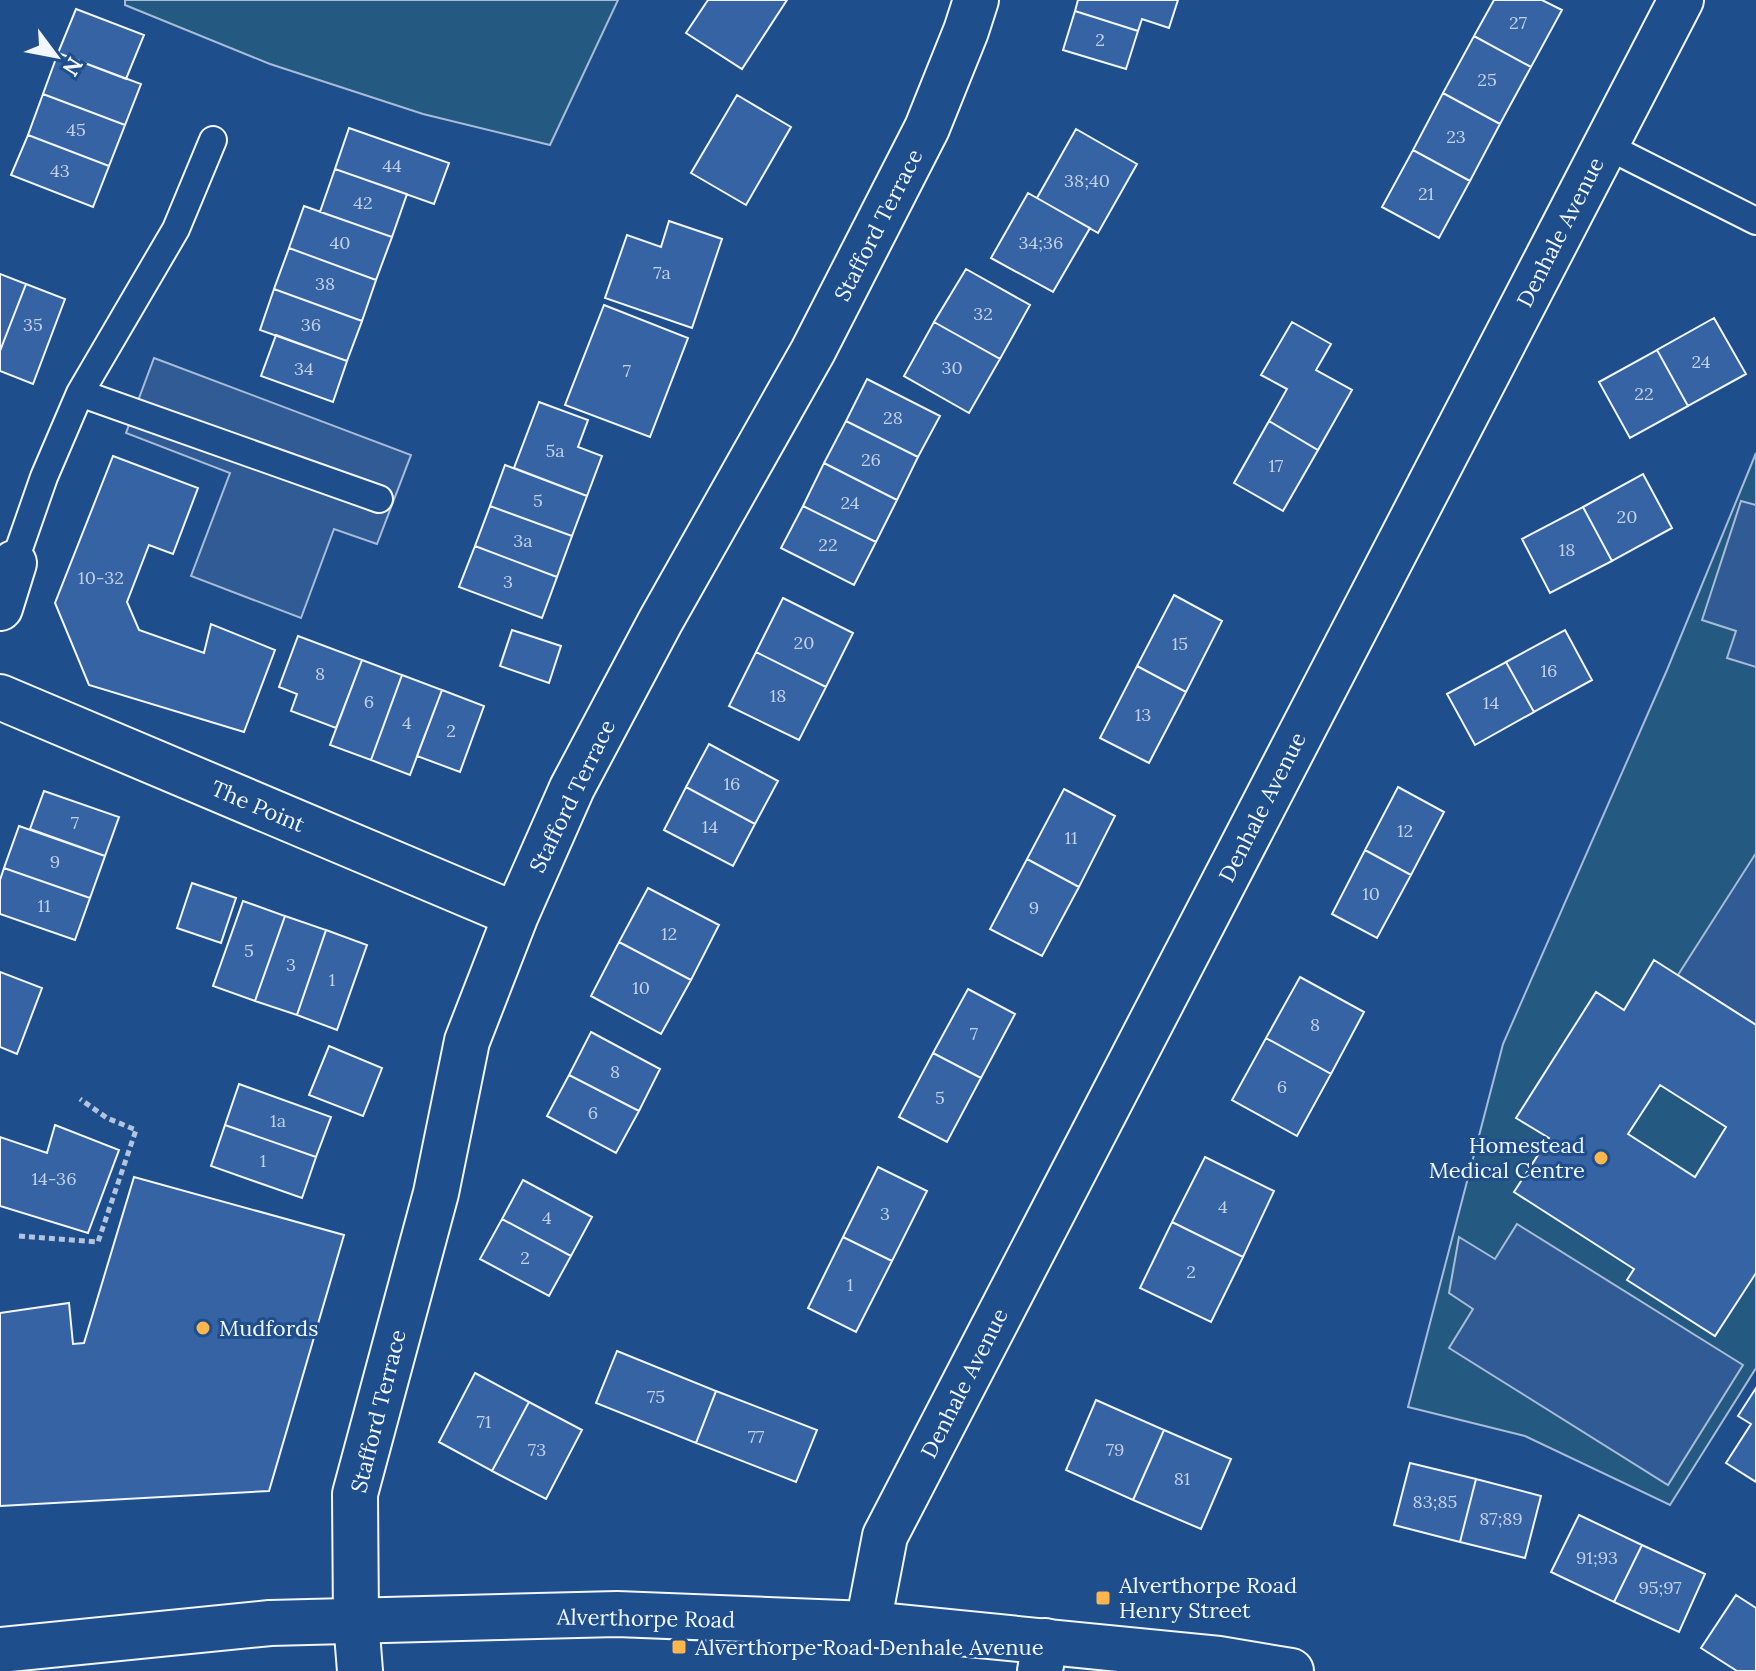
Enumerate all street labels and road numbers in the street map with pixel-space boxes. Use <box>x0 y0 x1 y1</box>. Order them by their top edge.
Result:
street label: Stafford Terrace <box>828 144 928 306</box>
street label: Denhale Avenue <box>1510 152 1610 312</box>
street label: Stafford Terrace <box>523 715 621 877</box>
street label: Denhale Avenue <box>1212 727 1312 887</box>
street label: The Point <box>207 774 309 838</box>
street label: Denhale Avenue <box>914 1303 1014 1463</box>
street label: Stafford Terrace <box>344 1326 412 1495</box>
street label: Alverthorpe Road <box>556 1602 735 1634</box>

